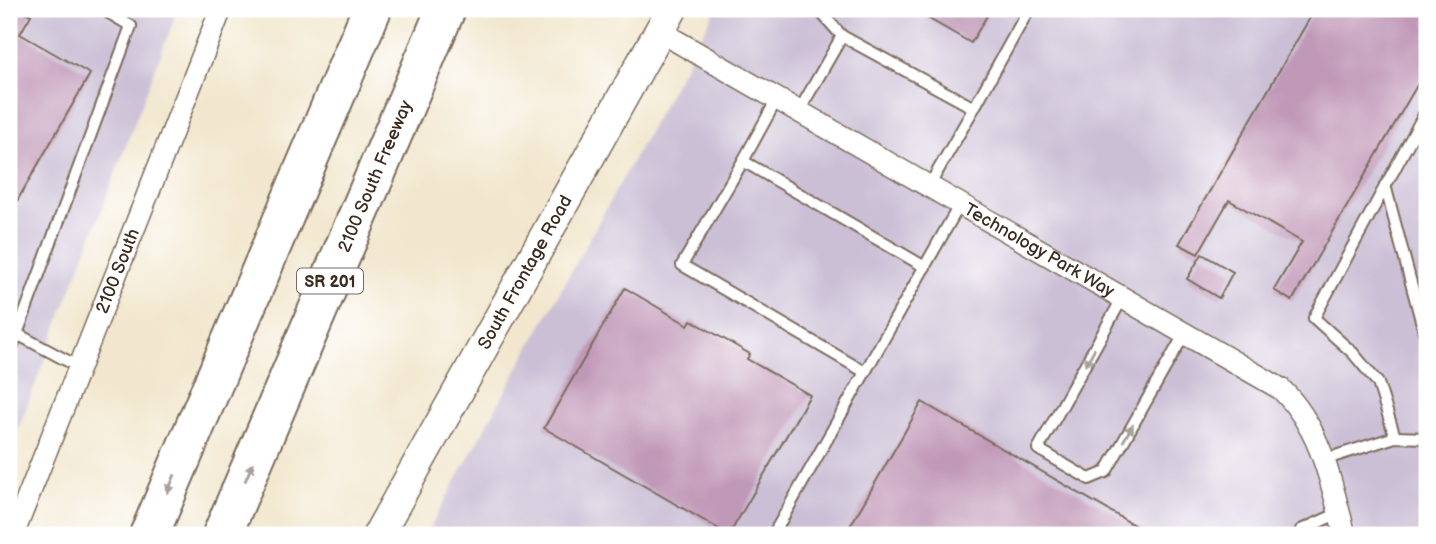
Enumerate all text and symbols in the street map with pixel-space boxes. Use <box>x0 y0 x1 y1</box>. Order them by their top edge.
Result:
street label: 2100 South Freeway <box>334 97 417 255</box>
street label: South Frontage Road <box>474 192 577 353</box>
street label: Technology Park Way <box>960 199 1119 302</box>
street label: 2100 South <box>92 226 144 317</box>
road number: SR 201 <box>297 268 363 294</box>
one-way arrow <box>1084 347 1096 366</box>
one-way arrow <box>1122 423 1134 443</box>
one-way arrow <box>244 462 255 483</box>
one-way arrow <box>165 474 177 494</box>

